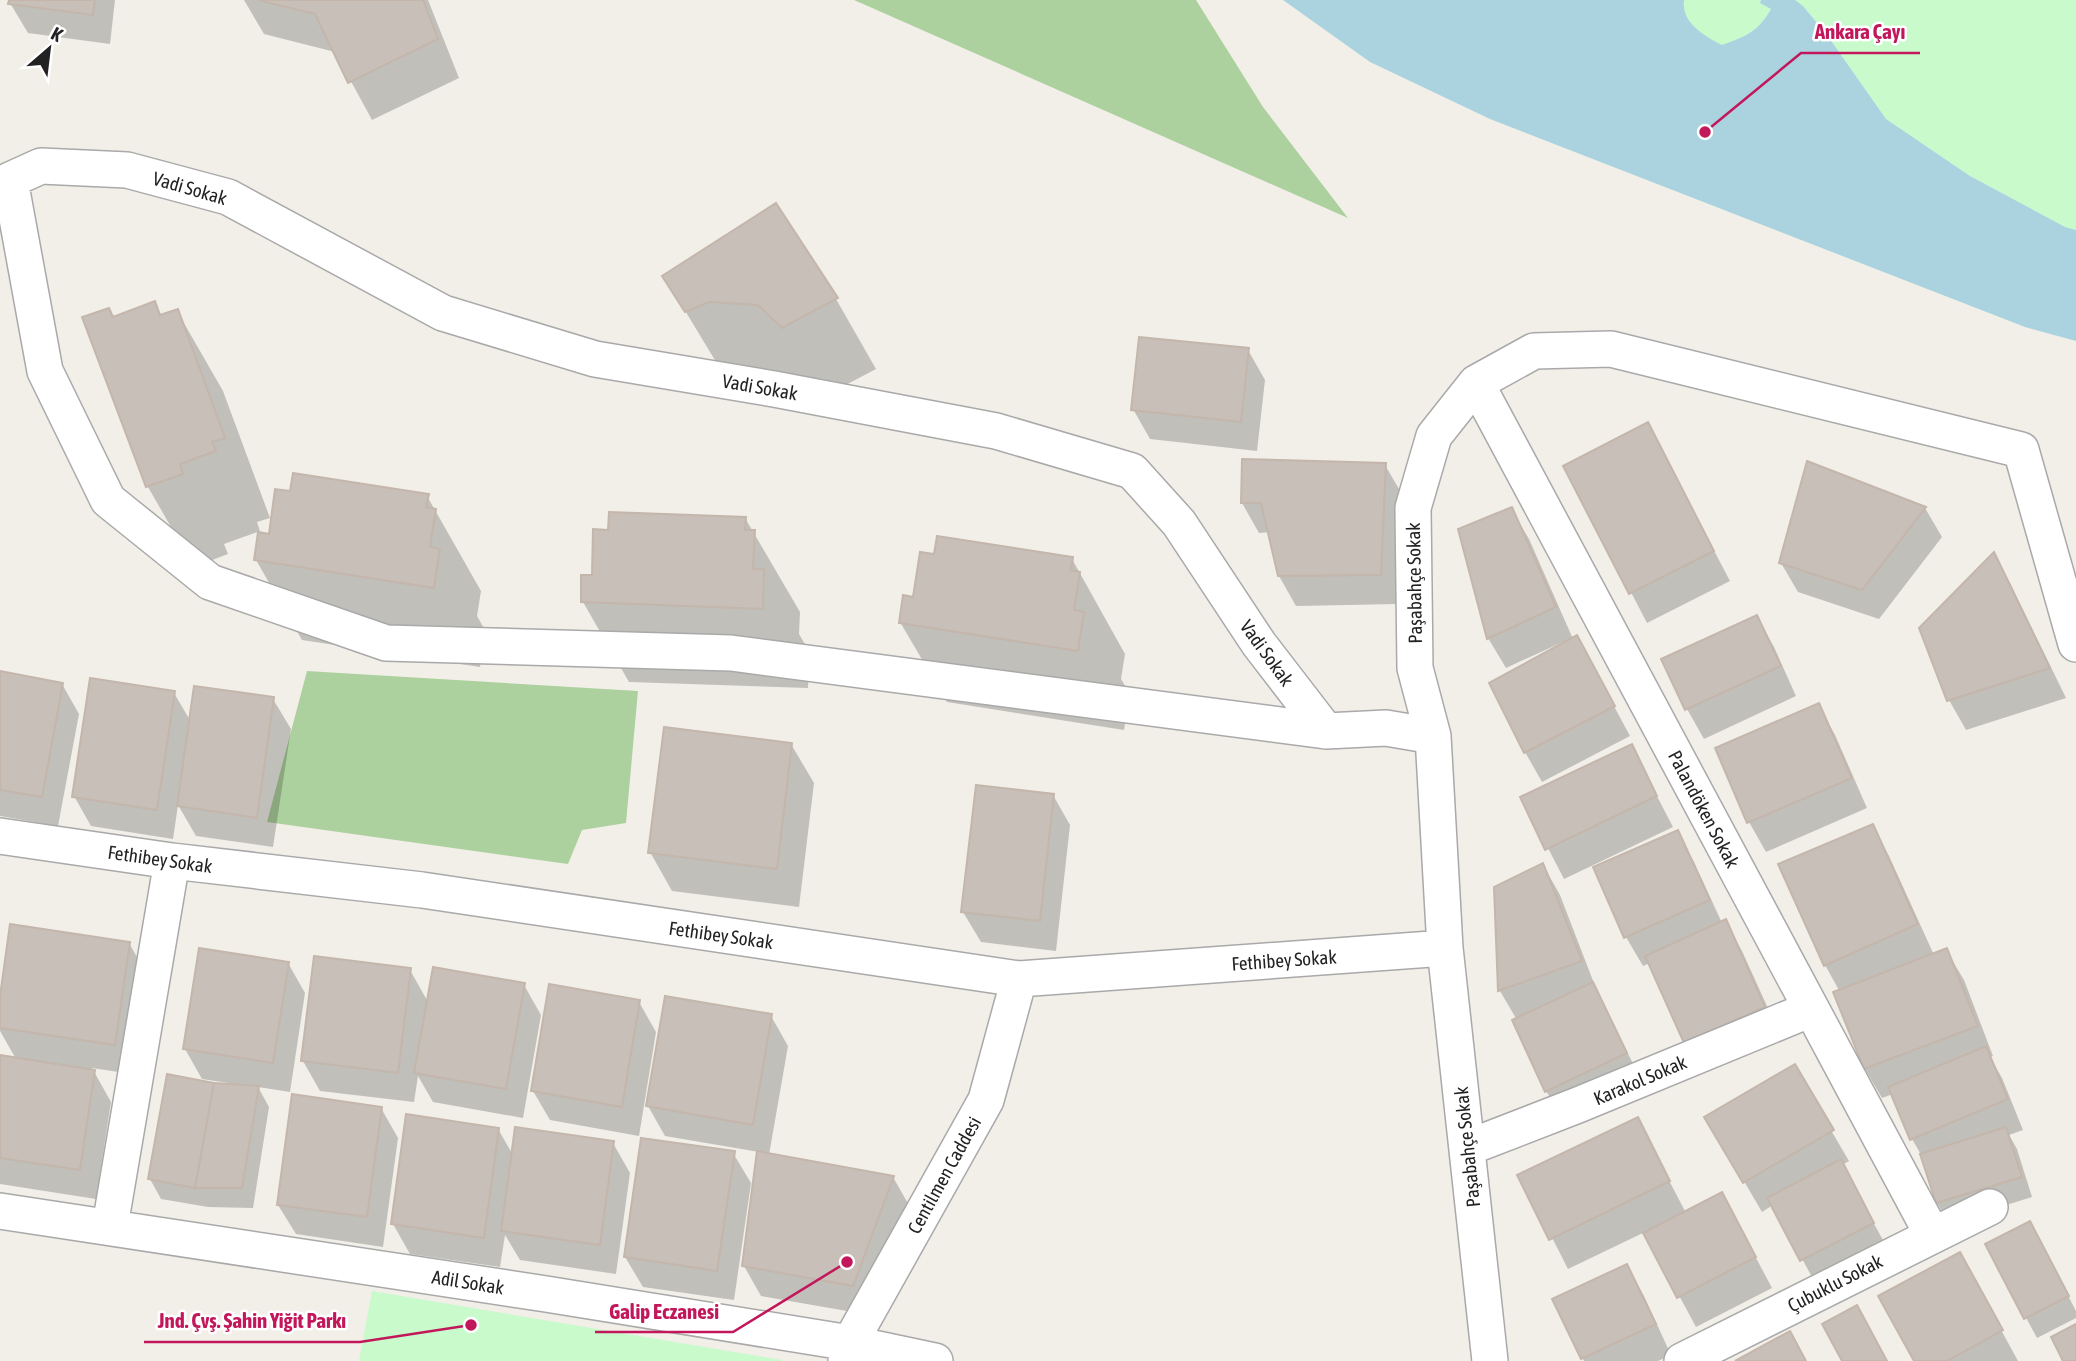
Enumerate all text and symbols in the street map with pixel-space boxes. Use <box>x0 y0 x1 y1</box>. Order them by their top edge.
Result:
callout: Ankara Çayı <box>1801 11 1920 53</box>
north arrow <box>14 14 84 84</box>
text: Ankara Çayı <box>1814 19 1905 43</box>
text: K <box>48 22 67 46</box>
street label: Vadi Sokak <box>150 167 230 209</box>
street label: Vadi Sokak <box>721 370 800 405</box>
street label: Paşabahçe Sokak <box>1402 522 1426 644</box>
street label: Vadi Sokak <box>1236 616 1299 691</box>
street label: Palandöken Sokak <box>1664 747 1744 872</box>
street label: Fethibey Sokak <box>106 841 214 877</box>
street label: Fethibey Sokak <box>667 917 775 953</box>
street label: Fethibey Sokak <box>1231 945 1338 975</box>
street label: Karakol Sokak <box>1590 1050 1690 1109</box>
street label: Paşabahçe Sokak <box>1450 1085 1484 1208</box>
street label: Centilmen Caddesi <box>903 1113 985 1237</box>
street label: Çubuklu Sokak <box>1784 1249 1887 1316</box>
street label: Adil Sokak <box>430 1265 506 1299</box>
callout: Galip Eczanesi <box>595 1290 733 1332</box>
text: Galip Eczanesi <box>609 1299 719 1323</box>
callout: Jnd. Çvş. Şahin Yiğit Parkı <box>144 1300 360 1342</box>
text: Jnd. Çvş. Şahin Yiğit Parkı <box>157 1308 346 1332</box>

